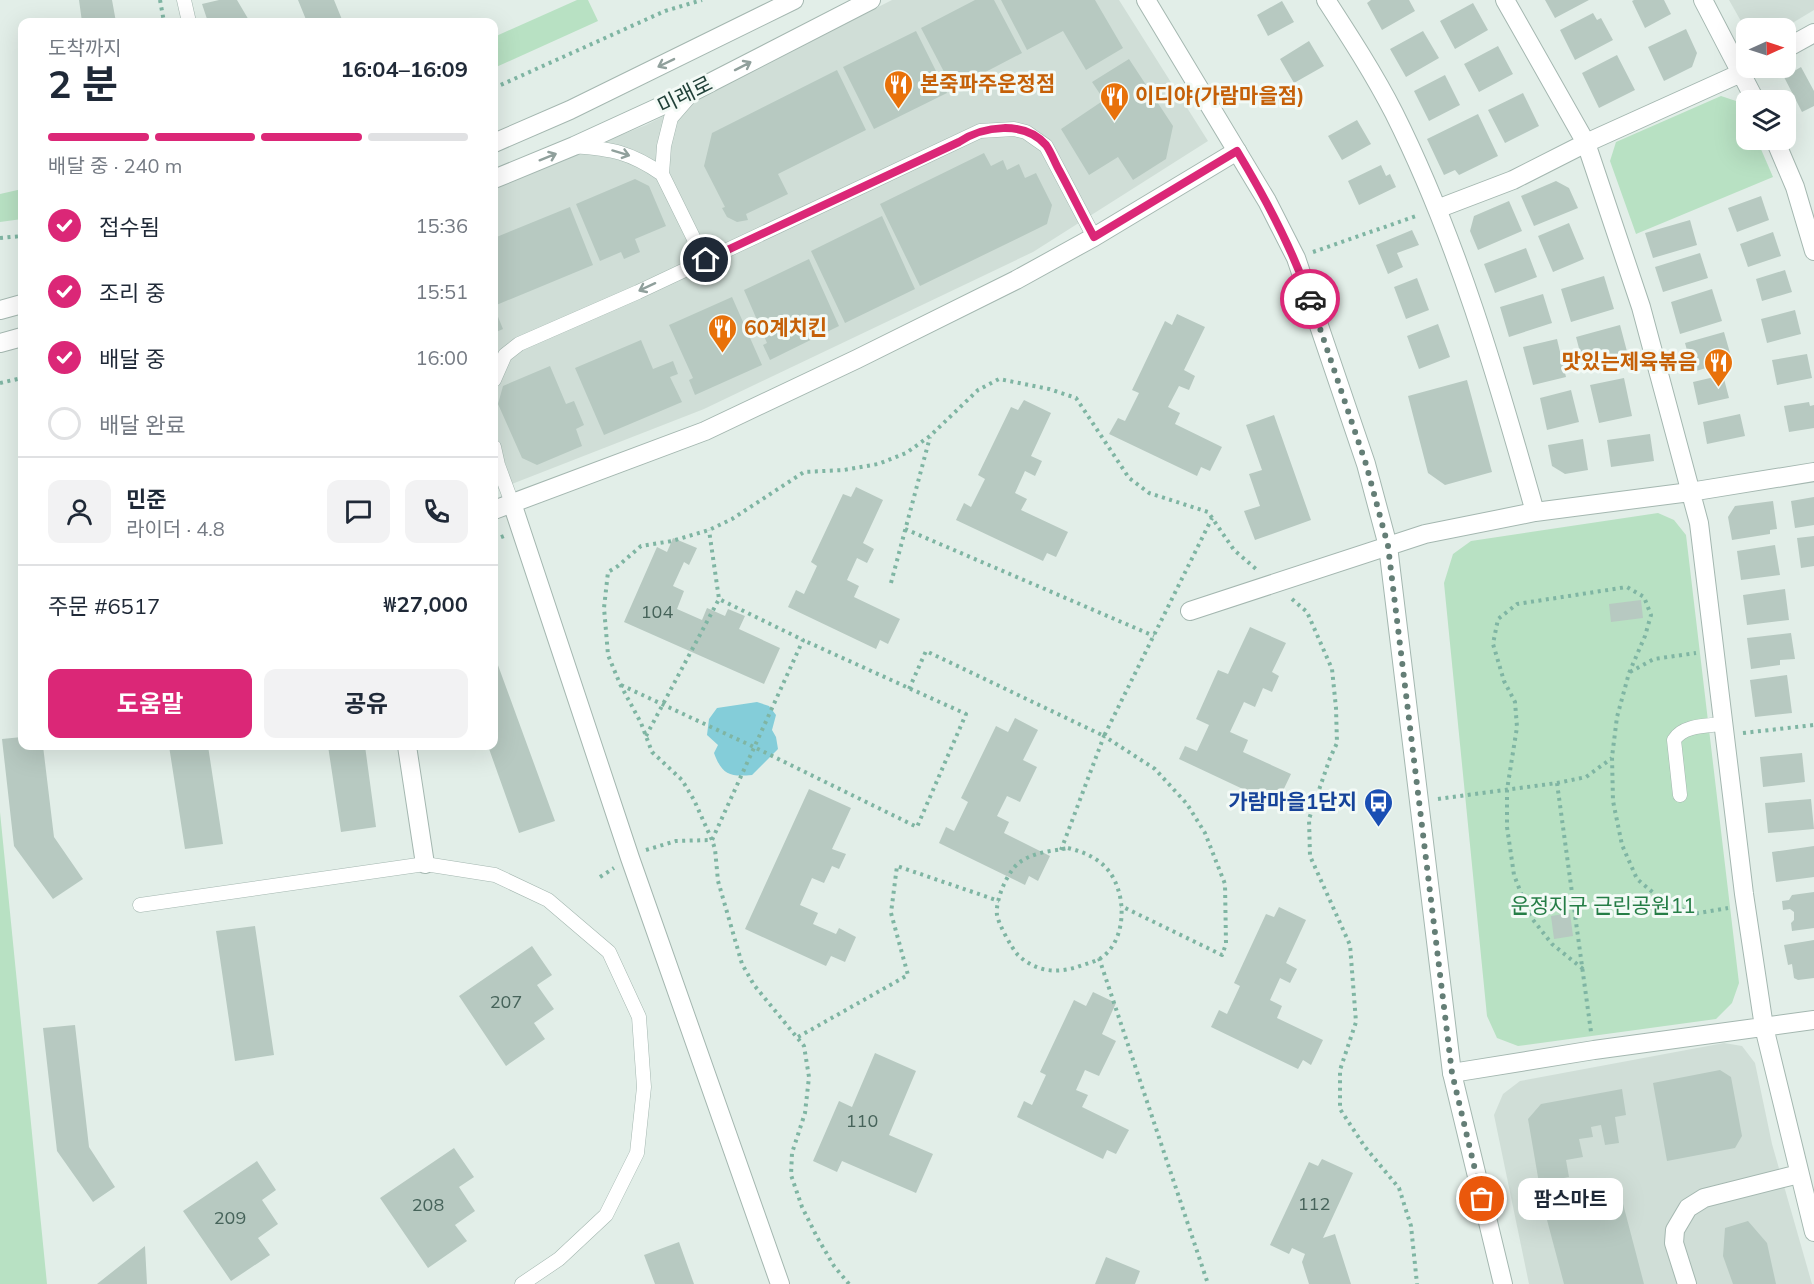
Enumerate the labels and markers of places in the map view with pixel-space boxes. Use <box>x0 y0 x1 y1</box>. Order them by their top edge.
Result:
restaurant icon: 본죽파주운정점 <box>883 68 915 110</box>
place label: 본죽파주운정점 <box>920 70 1055 96</box>
restaurant icon: 이디야(가람마을점) <box>1098 80 1130 122</box>
place label: 이디야(가람마을점) <box>1135 82 1305 108</box>
pin <box>680 234 731 285</box>
restaurant icon: 60계치킨 <box>707 312 739 354</box>
place label: 60계치킨 <box>744 314 827 340</box>
restaurant icon: 맛있는제육볶음 <box>1702 346 1734 388</box>
place label: 맛있는제육볶음 <box>1562 348 1697 374</box>
bus stop icon: 가람마을1단지 <box>1362 786 1394 828</box>
place label: 가람마을1단지 <box>1228 788 1357 814</box>
pin <box>1456 1173 1507 1224</box>
callout: 팜스마트 <box>1518 1178 1623 1220</box>

